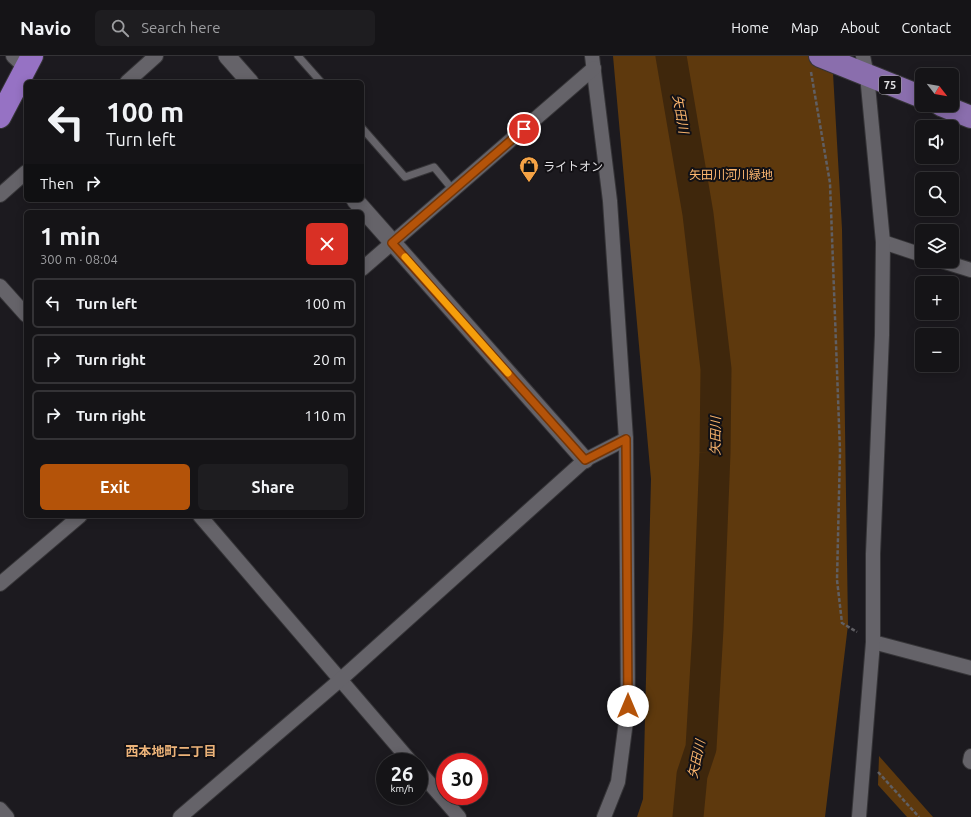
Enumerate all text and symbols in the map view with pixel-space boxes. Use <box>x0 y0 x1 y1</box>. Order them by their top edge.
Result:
search box <box>95 10 375 46</box>
text: Navio <box>20 17 71 39</box>
icon: search <box>109 17 131 39</box>
text: Search here <box>141 19 220 36</box>
text: Home <box>731 20 769 36</box>
text: Map <box>791 20 819 36</box>
text: About <box>841 20 880 36</box>
text: Contact <box>902 20 951 36</box>
north arrow <box>915 68 959 112</box>
map controls <box>915 68 959 372</box>
road number: 75 <box>879 76 901 94</box>
water label: 矢田川 <box>671 94 692 136</box>
icon: left <box>40 96 92 148</box>
text: 100 m <box>106 96 184 127</box>
pin <box>507 112 541 146</box>
icon: arrive <box>513 118 535 140</box>
button: sound <box>915 120 959 164</box>
text: Turn left <box>106 129 176 149</box>
shop icon: ライトオン <box>518 155 540 183</box>
place label: ライトオン <box>543 160 603 173</box>
park label: 矢田川河川緑地 <box>689 168 773 181</box>
icon: right <box>82 172 104 194</box>
button: search <box>915 172 959 216</box>
text: Then <box>40 175 74 192</box>
text: 1 min <box>40 223 101 250</box>
button: close <box>306 223 348 265</box>
button: layers <box>915 224 959 268</box>
text: 300 m · 08:04 <box>40 252 118 266</box>
button: + <box>915 276 959 320</box>
icon: left <box>42 292 64 314</box>
text: Turn left <box>76 295 137 312</box>
text: 100 m <box>304 295 346 312</box>
button: − <box>915 328 959 372</box>
icon: right <box>42 348 64 370</box>
text: Turn right <box>76 351 146 368</box>
text: 20 m <box>313 351 346 368</box>
icon: right <box>42 404 64 426</box>
text: Turn right <box>76 407 146 424</box>
text: 110 m <box>304 407 346 424</box>
water label: 矢田川 <box>708 414 722 456</box>
button: Exit <box>40 464 190 510</box>
button: Share <box>198 464 348 510</box>
position arrow <box>607 685 649 727</box>
water label: 矢田川 <box>685 737 707 780</box>
district label: 西本地町二丁目 <box>125 744 217 758</box>
speed limit sign: 30 <box>436 753 488 805</box>
text: 26 <box>391 762 413 785</box>
text: km/h <box>390 783 414 794</box>

